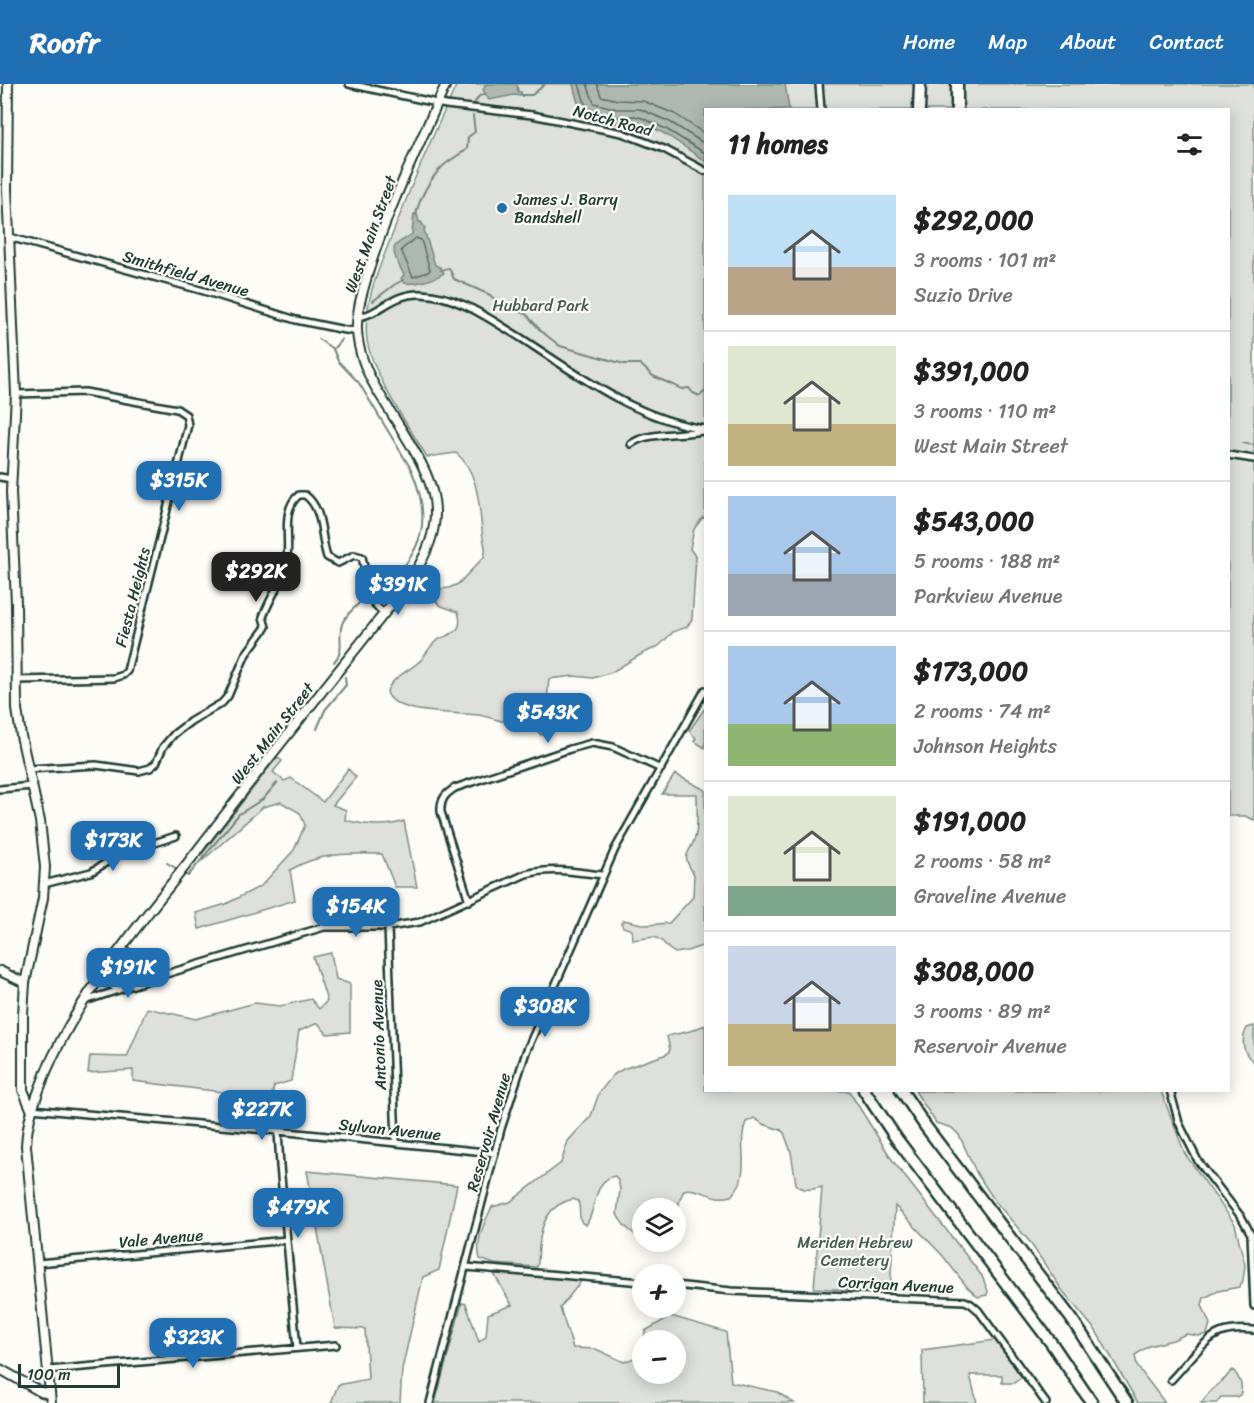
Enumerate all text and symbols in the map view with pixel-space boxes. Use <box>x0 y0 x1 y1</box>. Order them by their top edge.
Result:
text: Roofr <box>30 18 99 67</box>
text: Home <box>903 23 955 61</box>
text: Map <box>988 23 1027 61</box>
text: About <box>1060 23 1117 61</box>
text: Contact <box>1150 23 1224 61</box>
street label: Notch Road <box>570 96 657 145</box>
text: 11 homes <box>728 121 828 167</box>
icon: filters <box>1173 128 1206 161</box>
street label: West Main Street <box>336 171 405 297</box>
place label: James J. Barry Bandshell <box>513 185 618 232</box>
text: $292,000 <box>914 197 1034 243</box>
marker: James J. Barry Bandshell <box>495 201 509 215</box>
icon: home <box>776 219 848 291</box>
street label: Smithfield Avenue <box>119 242 253 305</box>
text: 3 rooms · 101 m² <box>914 243 1056 278</box>
text: Suzio Drive <box>914 278 1013 313</box>
park label: Hubbard Park <box>492 291 590 320</box>
text: $391,000 <box>914 348 1029 394</box>
icon: home <box>776 370 848 442</box>
text: 3 rooms · 110 m² <box>914 394 1056 429</box>
text: West Main Street <box>914 429 1068 464</box>
pin: $315K <box>137 461 221 512</box>
text: $315K <box>150 463 208 498</box>
text: $543,000 <box>914 498 1034 544</box>
icon: home <box>776 520 848 592</box>
street label: Fiesta Heights <box>106 544 159 650</box>
text: 5 rooms · 188 m² <box>914 544 1060 579</box>
pin: $292K <box>214 552 298 603</box>
text: $292K <box>226 554 286 589</box>
pin: $391K <box>356 565 440 616</box>
text: $391K <box>369 567 427 602</box>
text: Parkview Avenue <box>914 579 1062 614</box>
text: $173,000 <box>914 648 1028 694</box>
icon: home <box>776 670 848 742</box>
street label: West Main Street <box>223 675 322 791</box>
pin: $543K <box>506 693 590 744</box>
text: 2 rooms · 74 m² <box>914 694 1051 729</box>
text: $543K <box>517 695 579 730</box>
text: Johnson Heights <box>914 729 1057 764</box>
text: $191,000 <box>914 798 1026 844</box>
icon: home <box>776 820 848 892</box>
pin: $173K <box>71 821 155 872</box>
text: $173K <box>85 823 141 858</box>
text: 2 rooms · 58 m² <box>914 844 1051 879</box>
text: Graveline Avenue <box>914 879 1066 914</box>
pin: $154K <box>314 887 398 938</box>
text: $154K <box>327 889 385 924</box>
pin: $191K <box>86 948 170 999</box>
text: $308,000 <box>914 948 1034 994</box>
text: $191K <box>100 950 156 985</box>
icon: home <box>776 970 848 1042</box>
street label: Antonio Avenue <box>362 979 395 1092</box>
pin: $308K <box>503 987 587 1038</box>
text: $308K <box>514 989 576 1024</box>
text: 3 rooms · 89 m² <box>914 994 1051 1029</box>
text: Reservoir Avenue <box>914 1029 1067 1064</box>
street label: Reservoir Avenue <box>458 1069 519 1195</box>
pin: $227K <box>220 1090 304 1141</box>
text: $227K <box>232 1092 292 1127</box>
street label: Sylvan Avenue <box>337 1110 443 1149</box>
pin: $479K <box>256 1188 340 1239</box>
text: $479K <box>267 1190 329 1225</box>
map controls <box>632 1198 686 1384</box>
button: layers <box>632 1198 686 1252</box>
street label: Vale Avenue <box>118 1220 204 1257</box>
park label: Meriden Hebrew Cemetery <box>797 1228 913 1275</box>
button: + <box>632 1264 686 1318</box>
street label: Corrigan Avenue <box>837 1267 955 1302</box>
pin: $323K <box>151 1318 235 1369</box>
text: $323K <box>163 1320 223 1355</box>
button: − <box>632 1330 686 1384</box>
text: 100 m <box>27 1360 71 1389</box>
scale bar <box>18 1361 120 1388</box>

